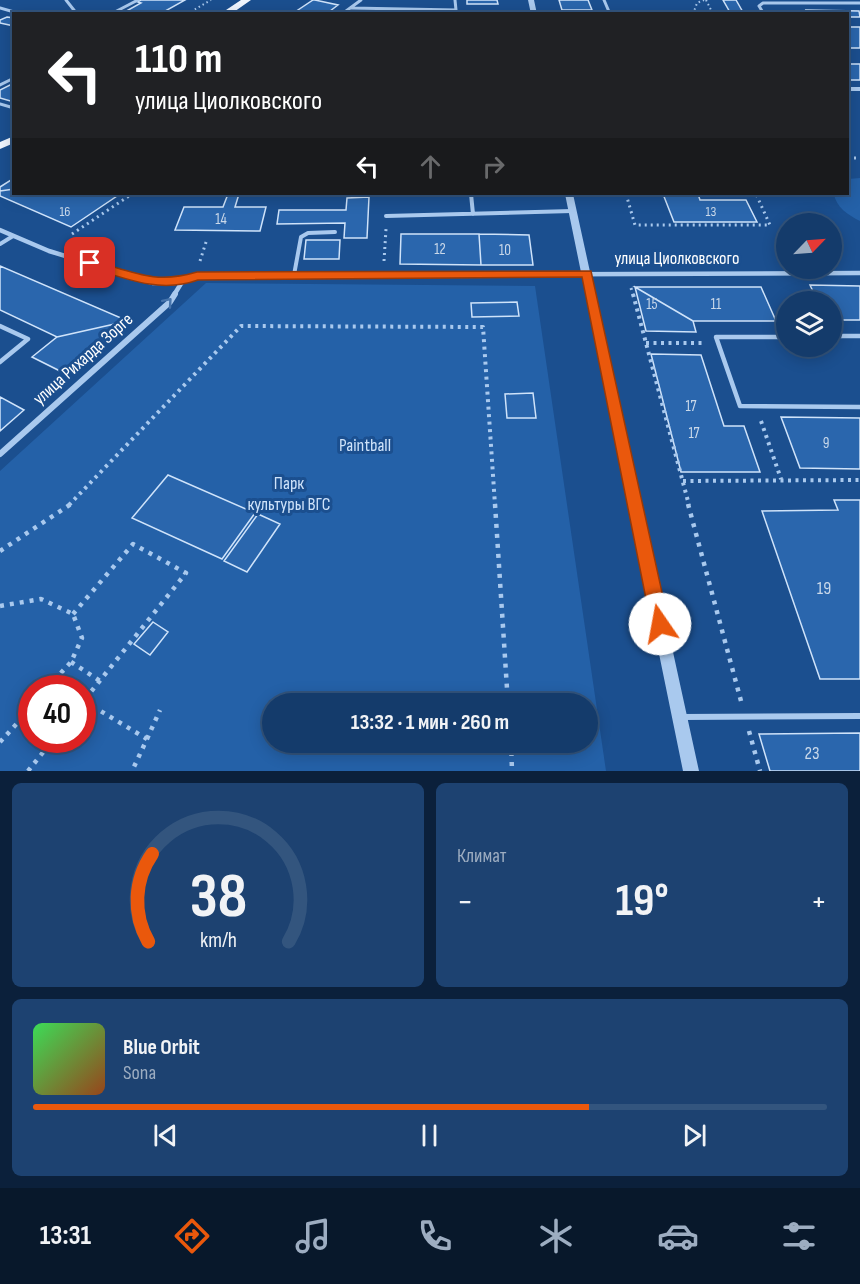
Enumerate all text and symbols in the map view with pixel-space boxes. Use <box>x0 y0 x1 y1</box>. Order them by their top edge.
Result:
text: 110 m <box>135 34 222 85</box>
icon: left <box>36 36 114 114</box>
text: улица Циолковского <box>135 85 322 117</box>
icon: left <box>351 150 384 183</box>
icon: ahead <box>414 150 447 183</box>
icon: right <box>477 150 510 183</box>
house number: 16 <box>59 203 71 220</box>
house number: 13 <box>706 203 717 220</box>
house number: 14 <box>215 210 227 229</box>
north arrow <box>776 213 842 279</box>
map controls <box>776 213 842 357</box>
pin <box>64 237 115 288</box>
house number: 12 <box>434 240 446 259</box>
house number: 10 <box>499 241 511 260</box>
icon: arrive <box>73 246 106 279</box>
street label: улица Циолковского <box>615 248 739 269</box>
button: layers <box>776 291 842 357</box>
house number: 15 <box>646 295 658 314</box>
house number: 11 <box>711 295 722 314</box>
one-way arrow <box>160 298 171 309</box>
street label: улица Рихарда Зорге <box>29 309 137 409</box>
house number: 17 <box>685 397 697 416</box>
house number: 17 <box>688 424 700 443</box>
house number: 9 <box>823 434 829 453</box>
park label: Paintball <box>339 435 391 456</box>
park label: Парк культуры ВГС <box>248 473 330 515</box>
house number: 19 <box>817 578 831 599</box>
position arrow <box>628 592 692 656</box>
speed limit sign: 40 <box>18 675 96 753</box>
text: 13:32 · 1 мин · 260 m <box>351 709 509 736</box>
house number: 23 <box>805 743 820 764</box>
text: Климат <box>457 844 507 868</box>
text: 38 <box>189 860 247 935</box>
text: 19° <box>615 874 669 929</box>
text: − <box>457 882 473 922</box>
text: + <box>811 882 827 922</box>
text: km/h <box>199 928 237 953</box>
text: Blue Orbit <box>123 1034 200 1061</box>
text: Sona <box>123 1061 156 1085</box>
icon: previous <box>149 1119 182 1152</box>
icon: pause <box>413 1119 446 1152</box>
icon: next <box>678 1119 711 1152</box>
icon: directions <box>171 1215 213 1257</box>
icon: music <box>292 1215 334 1257</box>
icon: phone <box>414 1215 456 1257</box>
icon: climate <box>535 1215 577 1257</box>
icon: car <box>657 1215 699 1257</box>
icon: filters <box>778 1215 820 1257</box>
text: 13:31 <box>40 1220 91 1252</box>

